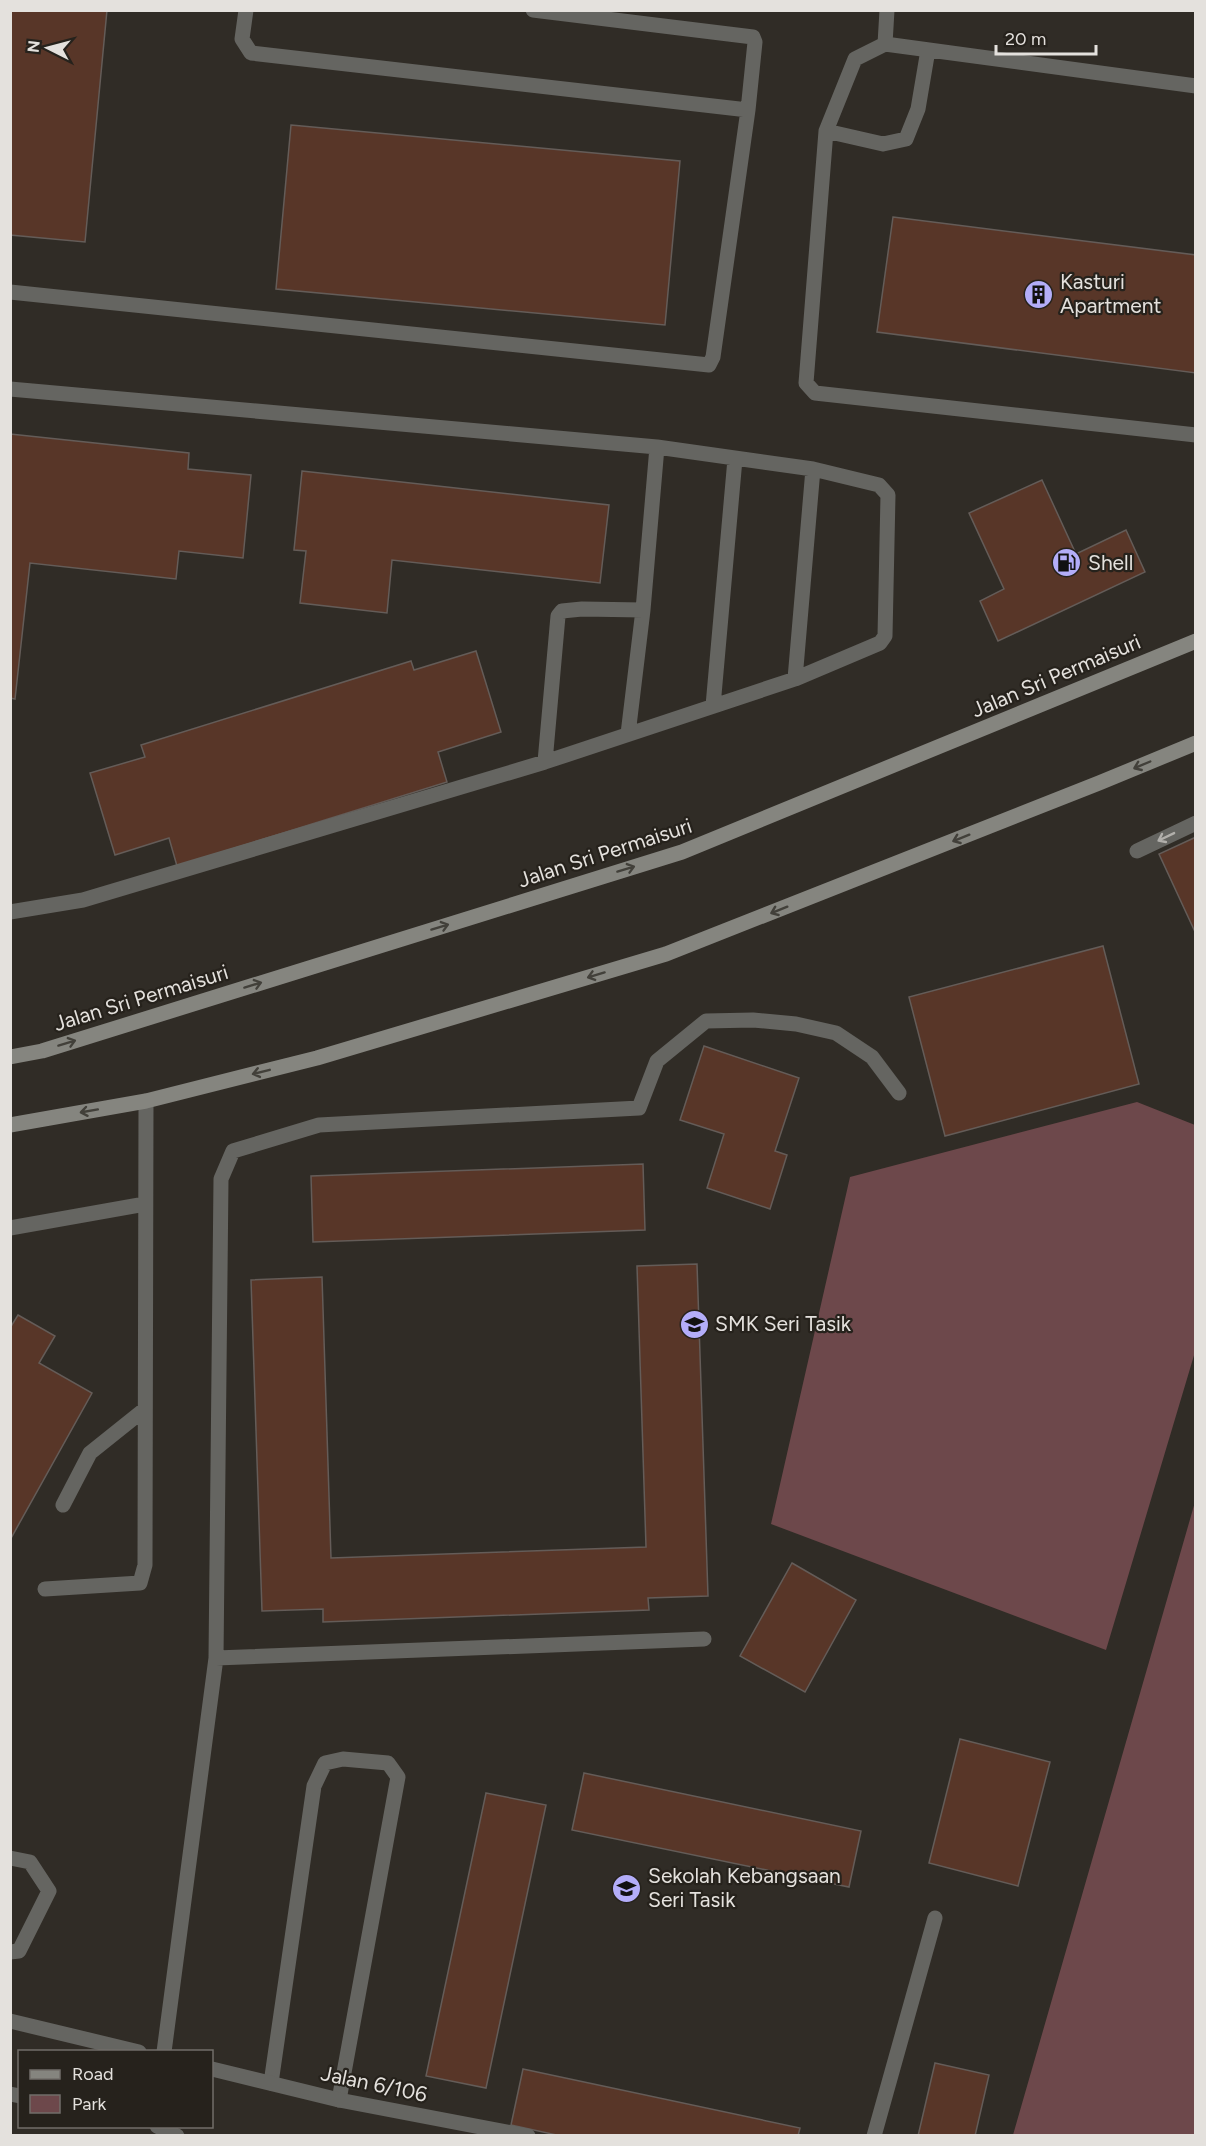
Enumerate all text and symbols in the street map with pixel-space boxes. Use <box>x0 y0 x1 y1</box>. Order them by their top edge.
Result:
north arrow <box>18 18 78 78</box>
scale bar <box>996 18 1096 56</box>
text: 20 m <box>1005 28 1046 50</box>
text: N <box>23 39 44 54</box>
place label: Kasturi Apartment <box>1060 269 1161 318</box>
building icon: Kasturi Apartment <box>1023 278 1055 310</box>
fuel station icon: Shell <box>1051 547 1083 579</box>
place label: Shell <box>1088 550 1133 575</box>
street label: Jalan Sri Permaisuri <box>967 629 1144 722</box>
one-way arrow <box>1133 760 1151 772</box>
street label: Jalan Sri Permaisuri <box>515 813 695 892</box>
one-way arrow <box>1158 831 1176 843</box>
one-way arrow <box>952 833 970 844</box>
one-way arrow <box>616 863 635 874</box>
one-way arrow <box>771 905 789 916</box>
one-way arrow <box>430 921 449 932</box>
street label: Jalan Sri Permaisuri <box>51 959 231 1036</box>
one-way arrow <box>587 970 606 981</box>
one-way arrow <box>243 979 262 990</box>
one-way arrow <box>57 1037 76 1048</box>
one-way arrow <box>251 1067 270 1079</box>
one-way arrow <box>79 1106 99 1117</box>
school or university icon: SMK Seri Tasik <box>678 1308 710 1340</box>
place label: SMK Seri Tasik <box>715 1311 852 1336</box>
place label: Sekolah Kebangsaan Seri Tasik <box>648 1863 841 1912</box>
school or university icon: Sekolah Kebangsaan Seri Tasik <box>611 1872 643 1904</box>
legend <box>18 2050 213 2128</box>
street label: Jalan 6/106 <box>319 2060 430 2107</box>
text: Road <box>72 2063 113 2085</box>
text: Park <box>72 2093 107 2115</box>

